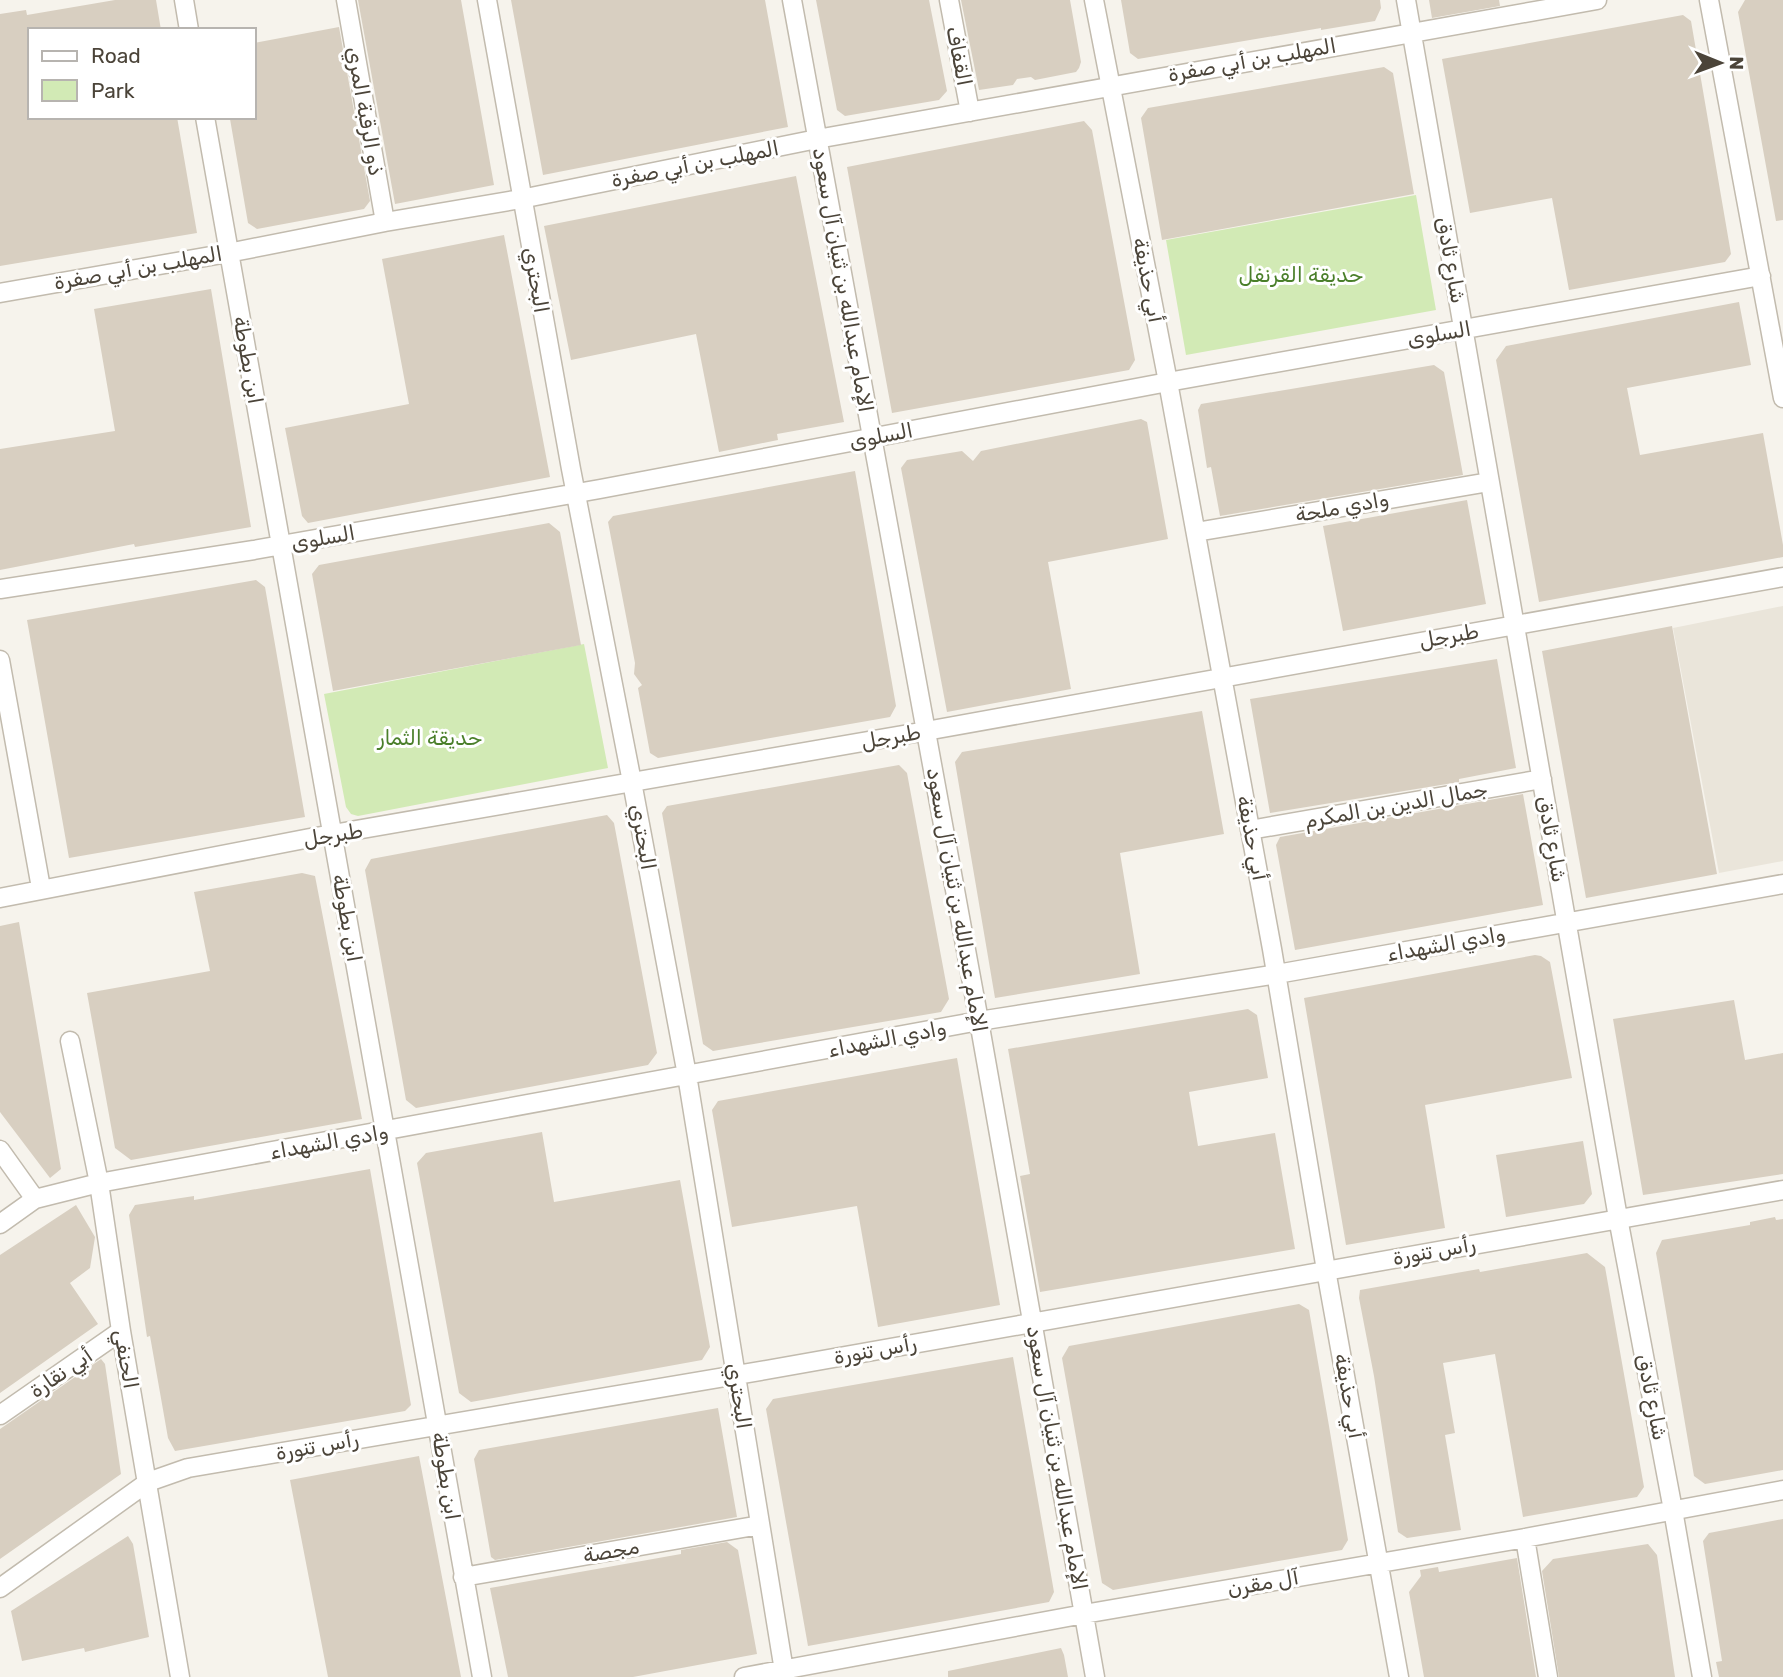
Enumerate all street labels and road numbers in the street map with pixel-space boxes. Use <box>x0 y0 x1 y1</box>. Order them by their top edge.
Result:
street label: القفاف <box>941 24 978 88</box>
street label: المهلب بن أبي صفرة <box>1166 32 1339 91</box>
street label: ذو الرقبة المري <box>340 44 389 178</box>
street label: المهلب بن أبي صفرة <box>609 135 782 196</box>
street label: الإمام عبدالله بن ثنيان آل سعود <box>807 146 879 414</box>
street label: شارع ثادق <box>1430 215 1471 306</box>
street label: أبي حذيفة <box>1124 235 1169 325</box>
street label: المهلب بن أبي صفرة <box>52 240 225 299</box>
street label: البحتري <box>516 245 555 315</box>
street label: ابن بطوطة <box>228 314 269 406</box>
street label: السلوى <box>1405 316 1473 351</box>
street label: السلوى <box>847 417 915 454</box>
street label: وادي ملحة <box>1293 486 1391 529</box>
street label: السلوى <box>289 520 357 555</box>
street label: طبرجل <box>1417 618 1481 653</box>
street label: طبرجل <box>859 719 923 754</box>
street label: الإمام عبدالله بن ثنيان آل سعود <box>921 766 993 1034</box>
street label: جمال الدين بن المكرم <box>1302 776 1490 834</box>
street label: أبي حذيفة <box>1228 793 1273 883</box>
street label: شارع ثادق <box>1531 794 1572 885</box>
street label: البحتري <box>623 802 662 872</box>
street label: طبرجل <box>301 817 365 852</box>
street label: ابن بطوطة <box>327 872 368 964</box>
street label: وادي الشهداء <box>1385 921 1508 968</box>
street label: وادي الشهداء <box>826 1015 949 1064</box>
street label: وادي الشهداء <box>268 1119 391 1166</box>
street label: رأس تنورة <box>1391 1231 1477 1270</box>
street label: الإمام عبدالله بن ثنيان آل سعود <box>1021 1324 1093 1592</box>
street label: الحنفي <box>105 1327 144 1391</box>
street label: رأس تنورة <box>832 1330 918 1369</box>
street label: أبي نقارة <box>24 1342 99 1406</box>
street label: أبي حذيفة <box>1326 1351 1369 1441</box>
street label: شارع ثادق <box>1630 1352 1673 1443</box>
street label: البحتري <box>720 1361 757 1431</box>
street label: رأس تنورة <box>274 1426 360 1465</box>
street label: ابن بطوطة <box>427 1430 466 1522</box>
street label: مجصة <box>581 1533 641 1568</box>
street label: آل مقرن <box>1225 1564 1301 1601</box>

